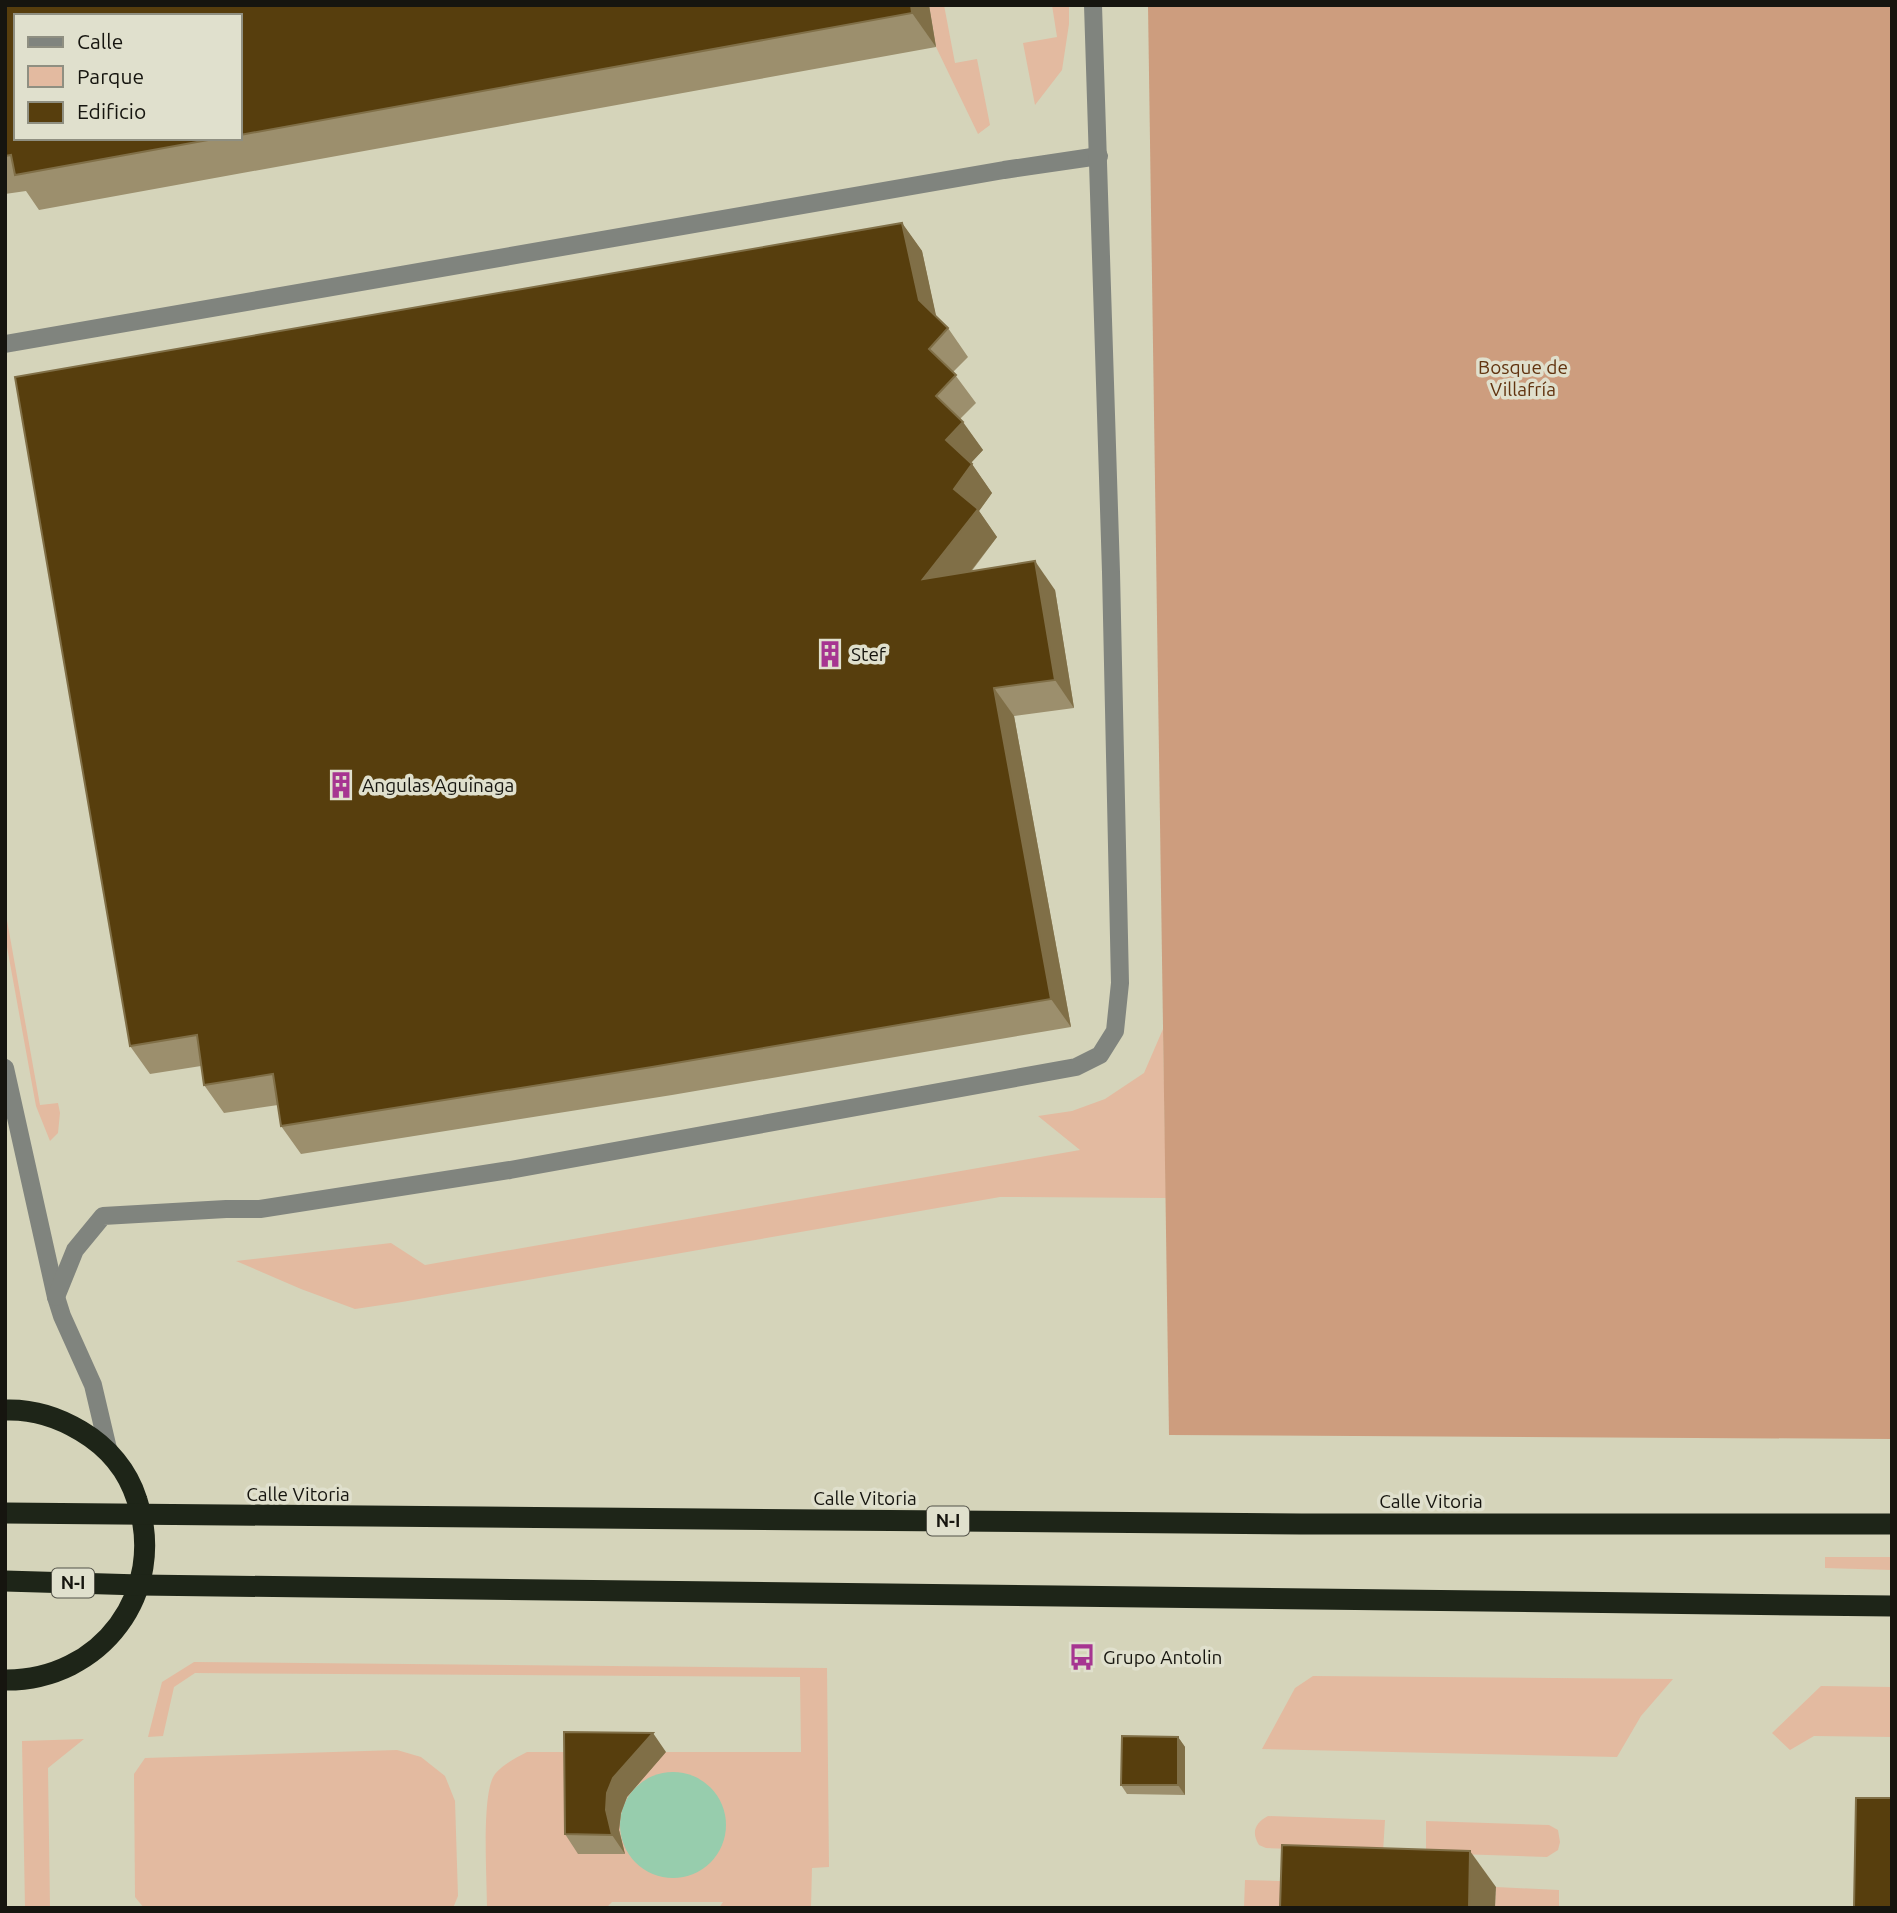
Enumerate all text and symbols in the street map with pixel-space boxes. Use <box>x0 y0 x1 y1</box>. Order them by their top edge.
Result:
legend <box>14 14 242 140</box>
text: Calle <box>77 29 123 53</box>
text: Parque <box>77 64 144 88</box>
text: Edificio <box>77 99 146 123</box>
park label: Bosque de Villafría <box>1478 356 1568 400</box>
building icon: Stef <box>815 639 845 669</box>
place label: Stef <box>851 643 887 665</box>
building icon: Angulas Aguinaga <box>326 770 356 800</box>
place label: Angulas Aguinaga <box>362 774 514 796</box>
street label: Calle Vitoria <box>246 1483 350 1505</box>
street label: Calle Vitoria <box>813 1487 917 1509</box>
street label: Calle Vitoria <box>1379 1490 1483 1512</box>
road number: N-I <box>927 1506 969 1536</box>
road number: N-I <box>52 1568 94 1598</box>
bus stop icon: Grupo Antolin <box>1067 1642 1097 1672</box>
place label: Grupo Antolin <box>1103 1646 1222 1668</box>

